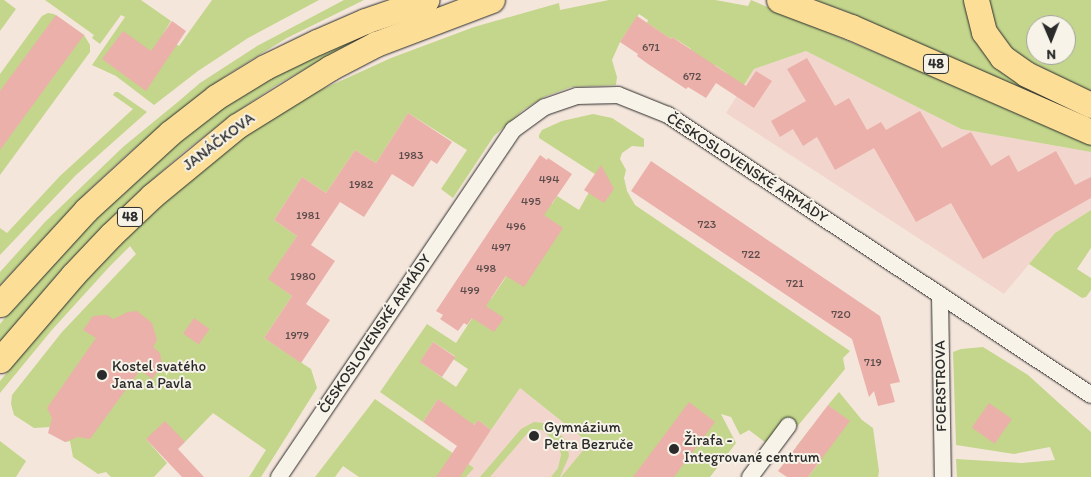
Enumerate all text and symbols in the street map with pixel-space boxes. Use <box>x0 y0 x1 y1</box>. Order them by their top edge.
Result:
north arrow <box>1026 15 1076 65</box>
house number: 671 <box>642 41 660 55</box>
text: N <box>1046 46 1056 63</box>
road number: 48 <box>922 52 950 76</box>
house number: 672 <box>683 70 701 84</box>
street label: JANÁČKOVA <box>180 109 258 175</box>
street label: ČESKOSLOVENSKÉ ARMÁDY <box>663 109 831 227</box>
house number: 1983 <box>399 149 423 163</box>
house number: 494 <box>539 173 559 187</box>
house number: 1982 <box>349 178 373 192</box>
house number: 495 <box>521 195 541 209</box>
road number: 48 <box>116 206 144 228</box>
house number: 1981 <box>296 209 320 223</box>
house number: 723 <box>698 218 716 232</box>
house number: 496 <box>506 220 526 234</box>
house number: 497 <box>491 241 511 255</box>
house number: 722 <box>742 248 760 262</box>
street label: ČESKOSLOVENSKÉ ARMÁDY <box>315 251 435 417</box>
house number: 498 <box>476 262 496 276</box>
house number: 1980 <box>290 270 316 284</box>
house number: 721 <box>786 277 804 291</box>
house number: 499 <box>460 284 480 298</box>
house number: 720 <box>831 308 851 322</box>
house number: 1979 <box>285 329 309 343</box>
street label: FOERSTROVA <box>931 340 951 432</box>
house number: 719 <box>864 356 882 370</box>
place label: Kostel svatého Jana a Pavla <box>112 357 206 392</box>
marker: Kostel svatého Jana a Pavla <box>96 369 108 381</box>
place label: Gymnázium Petra Bezruče <box>544 418 633 453</box>
marker: Gymnázium Petra Bezruče <box>528 430 540 442</box>
place label: Žirafa - Integrované centrum <box>684 431 820 466</box>
marker: Žirafa - Integrované centrum <box>668 443 680 455</box>

